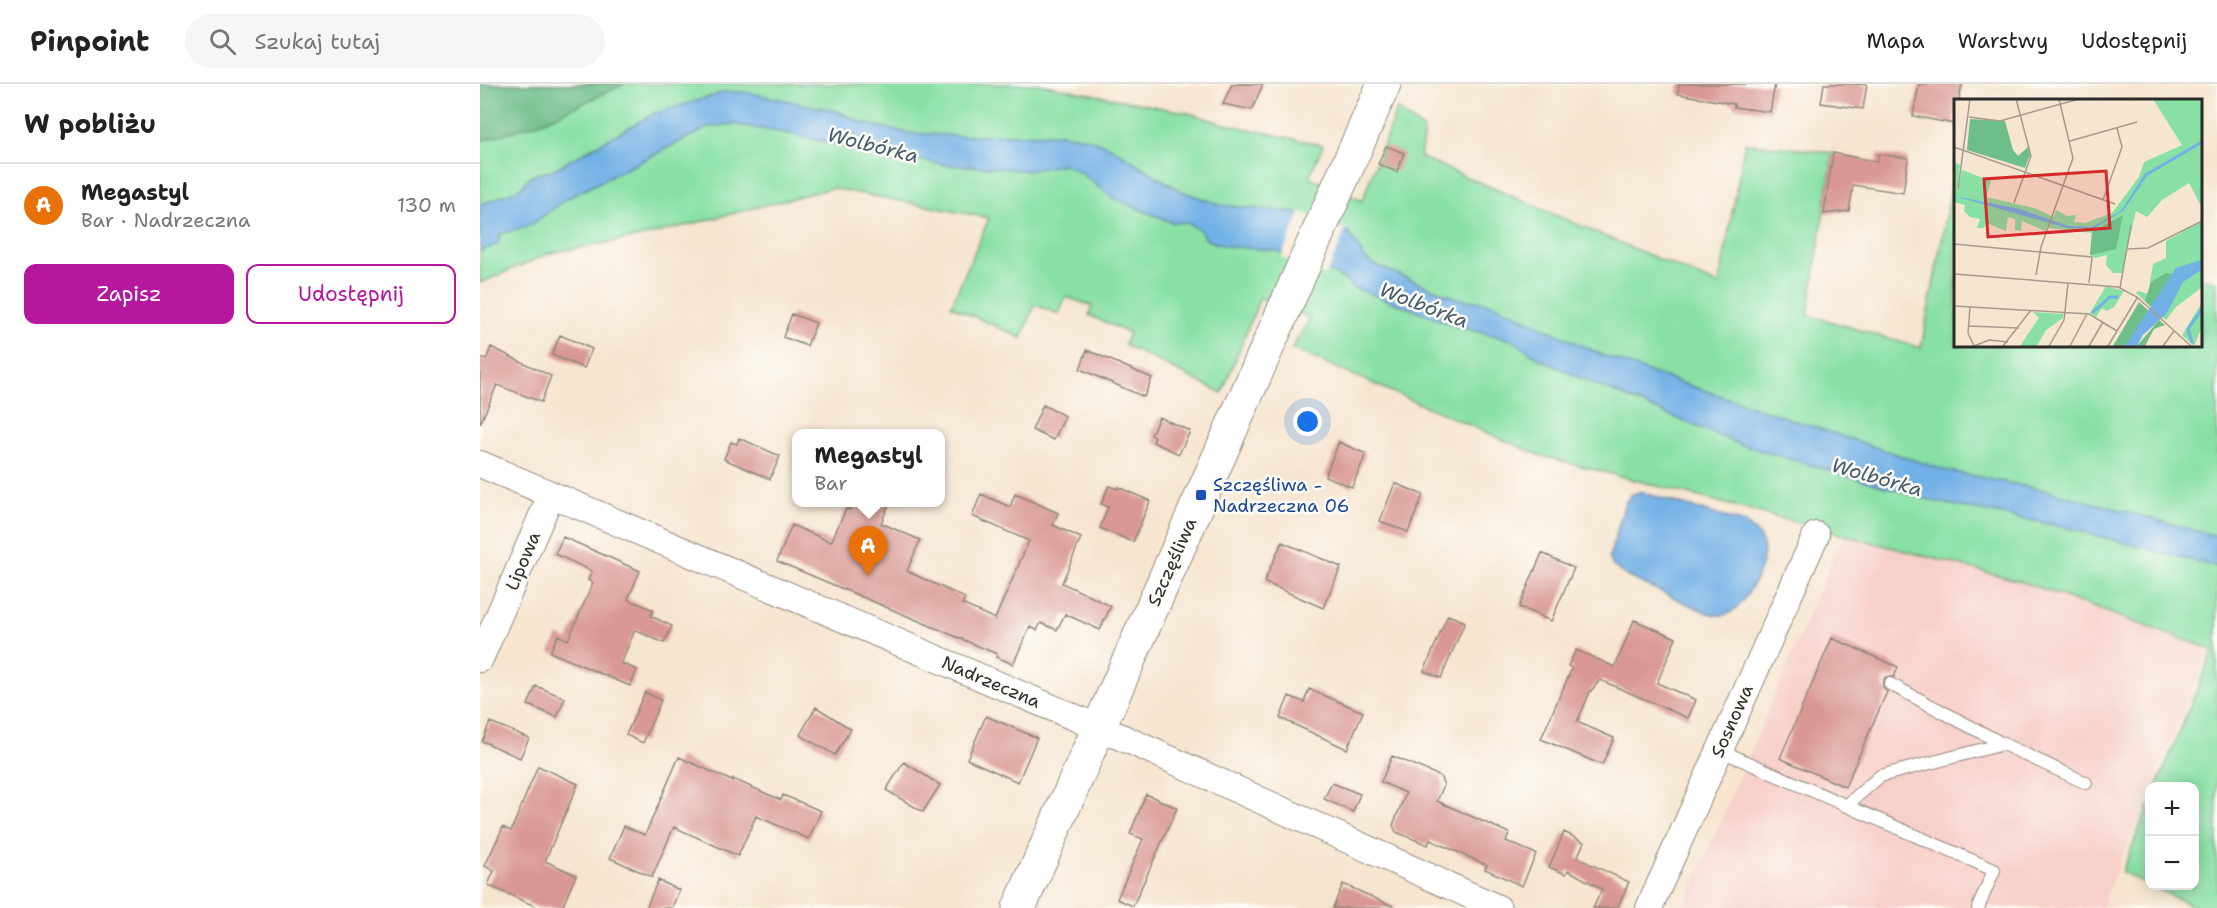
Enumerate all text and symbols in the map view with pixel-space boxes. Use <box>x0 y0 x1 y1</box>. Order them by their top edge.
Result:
search box <box>185 14 605 68</box>
text: Pinpoint <box>30 22 149 60</box>
icon: search <box>206 25 239 58</box>
text: Szukaj tutaj <box>254 27 380 56</box>
text: Mapa <box>1867 27 1925 55</box>
text: Warstwy <box>1958 27 2048 55</box>
text: Udostępnij <box>2081 27 2187 55</box>
inset map <box>1954 99 2202 346</box>
text: W pobliżu <box>24 106 156 141</box>
water label: Wolbórka <box>825 121 921 169</box>
text: Megastyl <box>81 178 189 207</box>
text: A <box>36 192 51 218</box>
text: 130 m <box>397 192 456 218</box>
text: Bar · Nadrzeczna <box>81 207 250 233</box>
button: Zapisz <box>24 264 234 324</box>
button: Udostępnij <box>246 264 456 324</box>
water label: Wolbórka <box>1376 276 1472 334</box>
your location <box>1293 407 1322 436</box>
popup <box>792 429 945 507</box>
text: Megastyl <box>814 441 923 470</box>
water label: Wolbórka <box>1829 452 1925 502</box>
text: Bar <box>814 470 848 496</box>
place label: Szczęśliwa - Nadrzeczna 06 <box>1213 473 1349 518</box>
marker: Szczęśliwa - Nadrzeczna 06 <box>1194 488 1208 502</box>
street label: Szczęśliwa <box>1142 514 1202 610</box>
pin: A <box>848 526 888 576</box>
street label: Lipowa <box>500 528 546 594</box>
street label: Nadrzeczna <box>938 650 1044 714</box>
street label: Sosnowa <box>1705 681 1759 761</box>
map controls <box>2145 782 2199 890</box>
button: + <box>2145 782 2199 836</box>
button: − <box>2145 836 2199 890</box>

